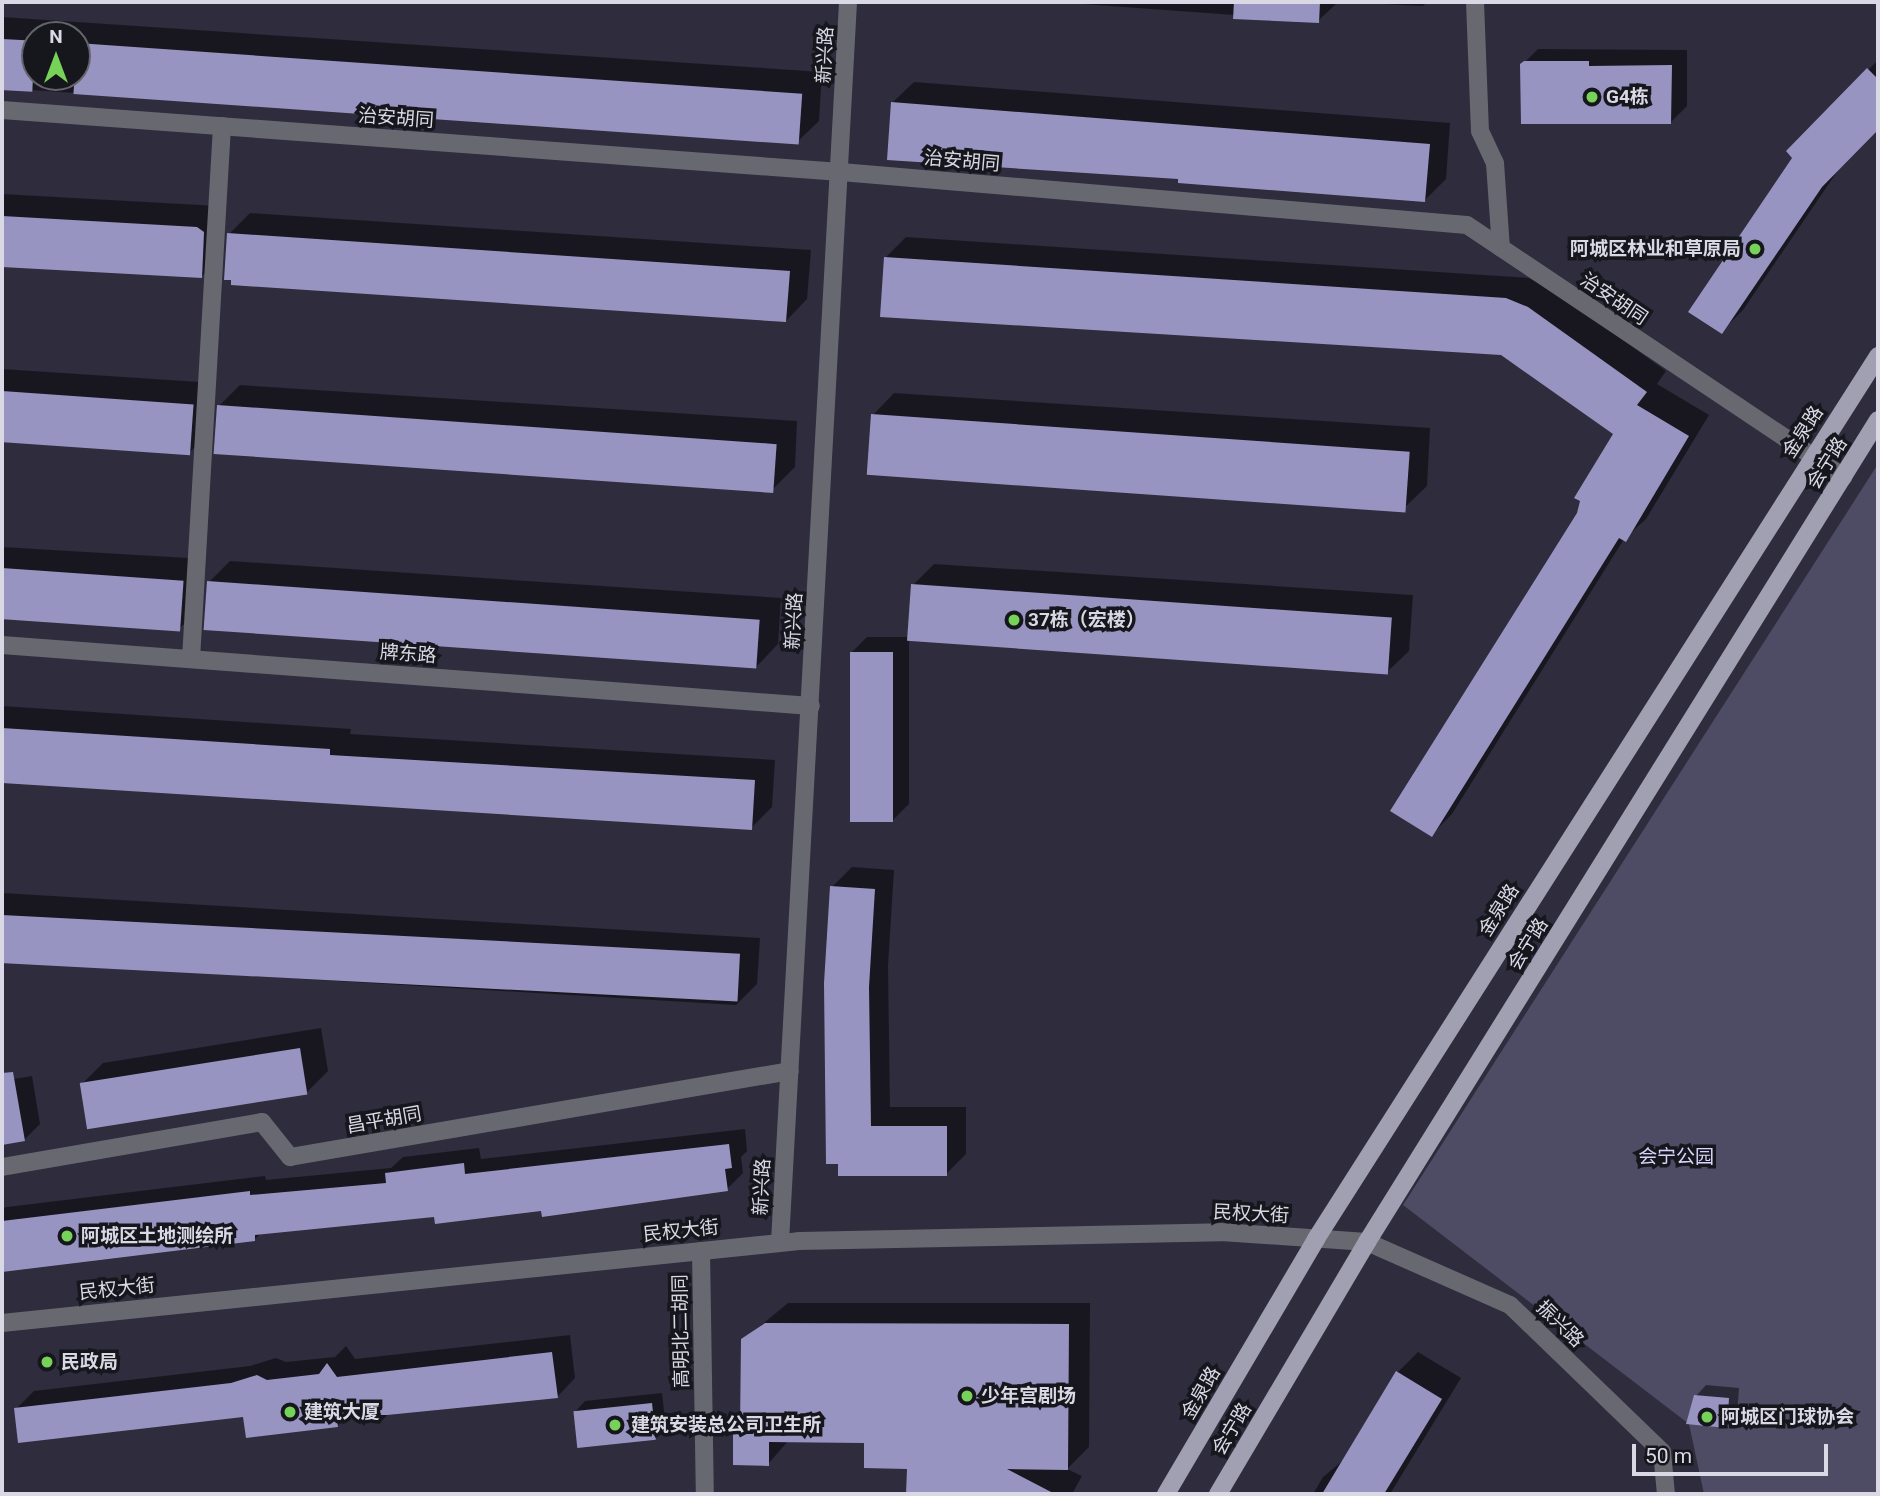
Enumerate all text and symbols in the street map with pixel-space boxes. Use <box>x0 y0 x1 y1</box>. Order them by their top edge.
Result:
north arrow <box>21 21 91 91</box>
text: N <box>49 25 63 48</box>
street label: 新兴路 <box>812 26 838 84</box>
place label: G4栋 <box>1606 86 1649 108</box>
marker: G4栋 <box>1584 89 1600 105</box>
street label: 治安胡同 <box>357 104 435 132</box>
street label: 治安胡同 <box>923 146 1001 176</box>
place label: 阿城区林业和草原局 <box>1570 238 1741 260</box>
marker: 阿城区林业和草原局 <box>1747 241 1763 257</box>
street label: 治安胡同 <box>1576 268 1652 330</box>
street label: 金泉路 <box>1778 402 1828 462</box>
street label: 会宁路 <box>1802 433 1852 493</box>
street label: 新兴路 <box>781 592 807 650</box>
place label: 37栋（宏楼） <box>1028 609 1145 631</box>
marker: 37栋（宏楼） <box>1006 612 1022 628</box>
street label: 牌东路 <box>379 641 437 667</box>
street label: 金泉路 <box>1474 880 1524 940</box>
street label: 会宁路 <box>1503 914 1553 974</box>
street label: 昌平胡同 <box>345 1102 423 1138</box>
park label: 会宁公园 <box>1638 1146 1714 1168</box>
street label: 新兴路 <box>749 1158 775 1216</box>
street label: 民权大街 <box>1212 1201 1290 1227</box>
street label: 民权大街 <box>642 1216 720 1246</box>
place label: 阿城区土地测绘所 <box>81 1225 233 1247</box>
marker: 阿城区土地测绘所 <box>59 1228 75 1244</box>
street label: 民权大街 <box>78 1274 156 1304</box>
street label: 高明北二胡同 <box>669 1274 693 1388</box>
street label: 振兴路 <box>1532 1296 1588 1352</box>
place label: 民政局 <box>61 1351 118 1373</box>
marker: 民政局 <box>39 1354 55 1370</box>
street label: 金泉路 <box>1177 1363 1225 1423</box>
place label: 少年宫剧场 <box>981 1385 1076 1407</box>
marker: 少年宫剧场 <box>959 1388 975 1404</box>
street label: 会宁路 <box>1208 1399 1256 1459</box>
place label: 建筑大厦 <box>304 1401 380 1423</box>
marker: 建筑大厦 <box>282 1404 298 1420</box>
place label: 阿城区门球协会 <box>1721 1406 1854 1428</box>
marker: 阿城区门球协会 <box>1699 1409 1715 1425</box>
place label: 建筑安装总公司卫生所 <box>631 1414 821 1436</box>
marker: 建筑安装总公司卫生所 <box>605 1415 625 1435</box>
scale bar <box>1635 1430 1831 1474</box>
text: 50 m <box>1645 1444 1692 1468</box>

